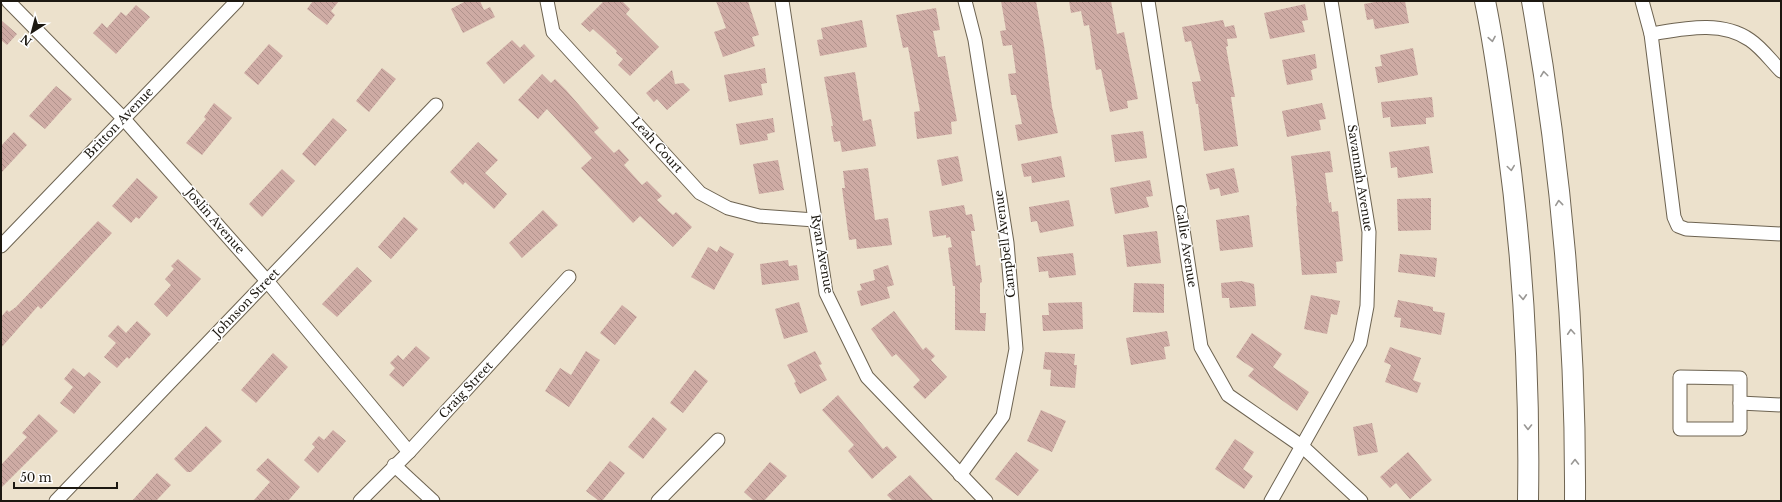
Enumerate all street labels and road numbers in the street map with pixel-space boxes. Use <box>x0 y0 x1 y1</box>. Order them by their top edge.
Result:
street label: Britton Avenue <box>81 84 156 161</box>
street label: Leah Court <box>628 114 687 176</box>
street label: Savannah Avenue <box>1345 123 1376 233</box>
street label: Joslin Avenue <box>181 183 248 257</box>
street label: Campbell Avenue <box>990 189 1019 299</box>
street label: Callie Avenue <box>1173 203 1200 289</box>
street label: Ryan Avenue <box>808 213 837 295</box>
street label: Johnson Street <box>208 265 283 342</box>
street label: Craig Street <box>435 358 496 421</box>

